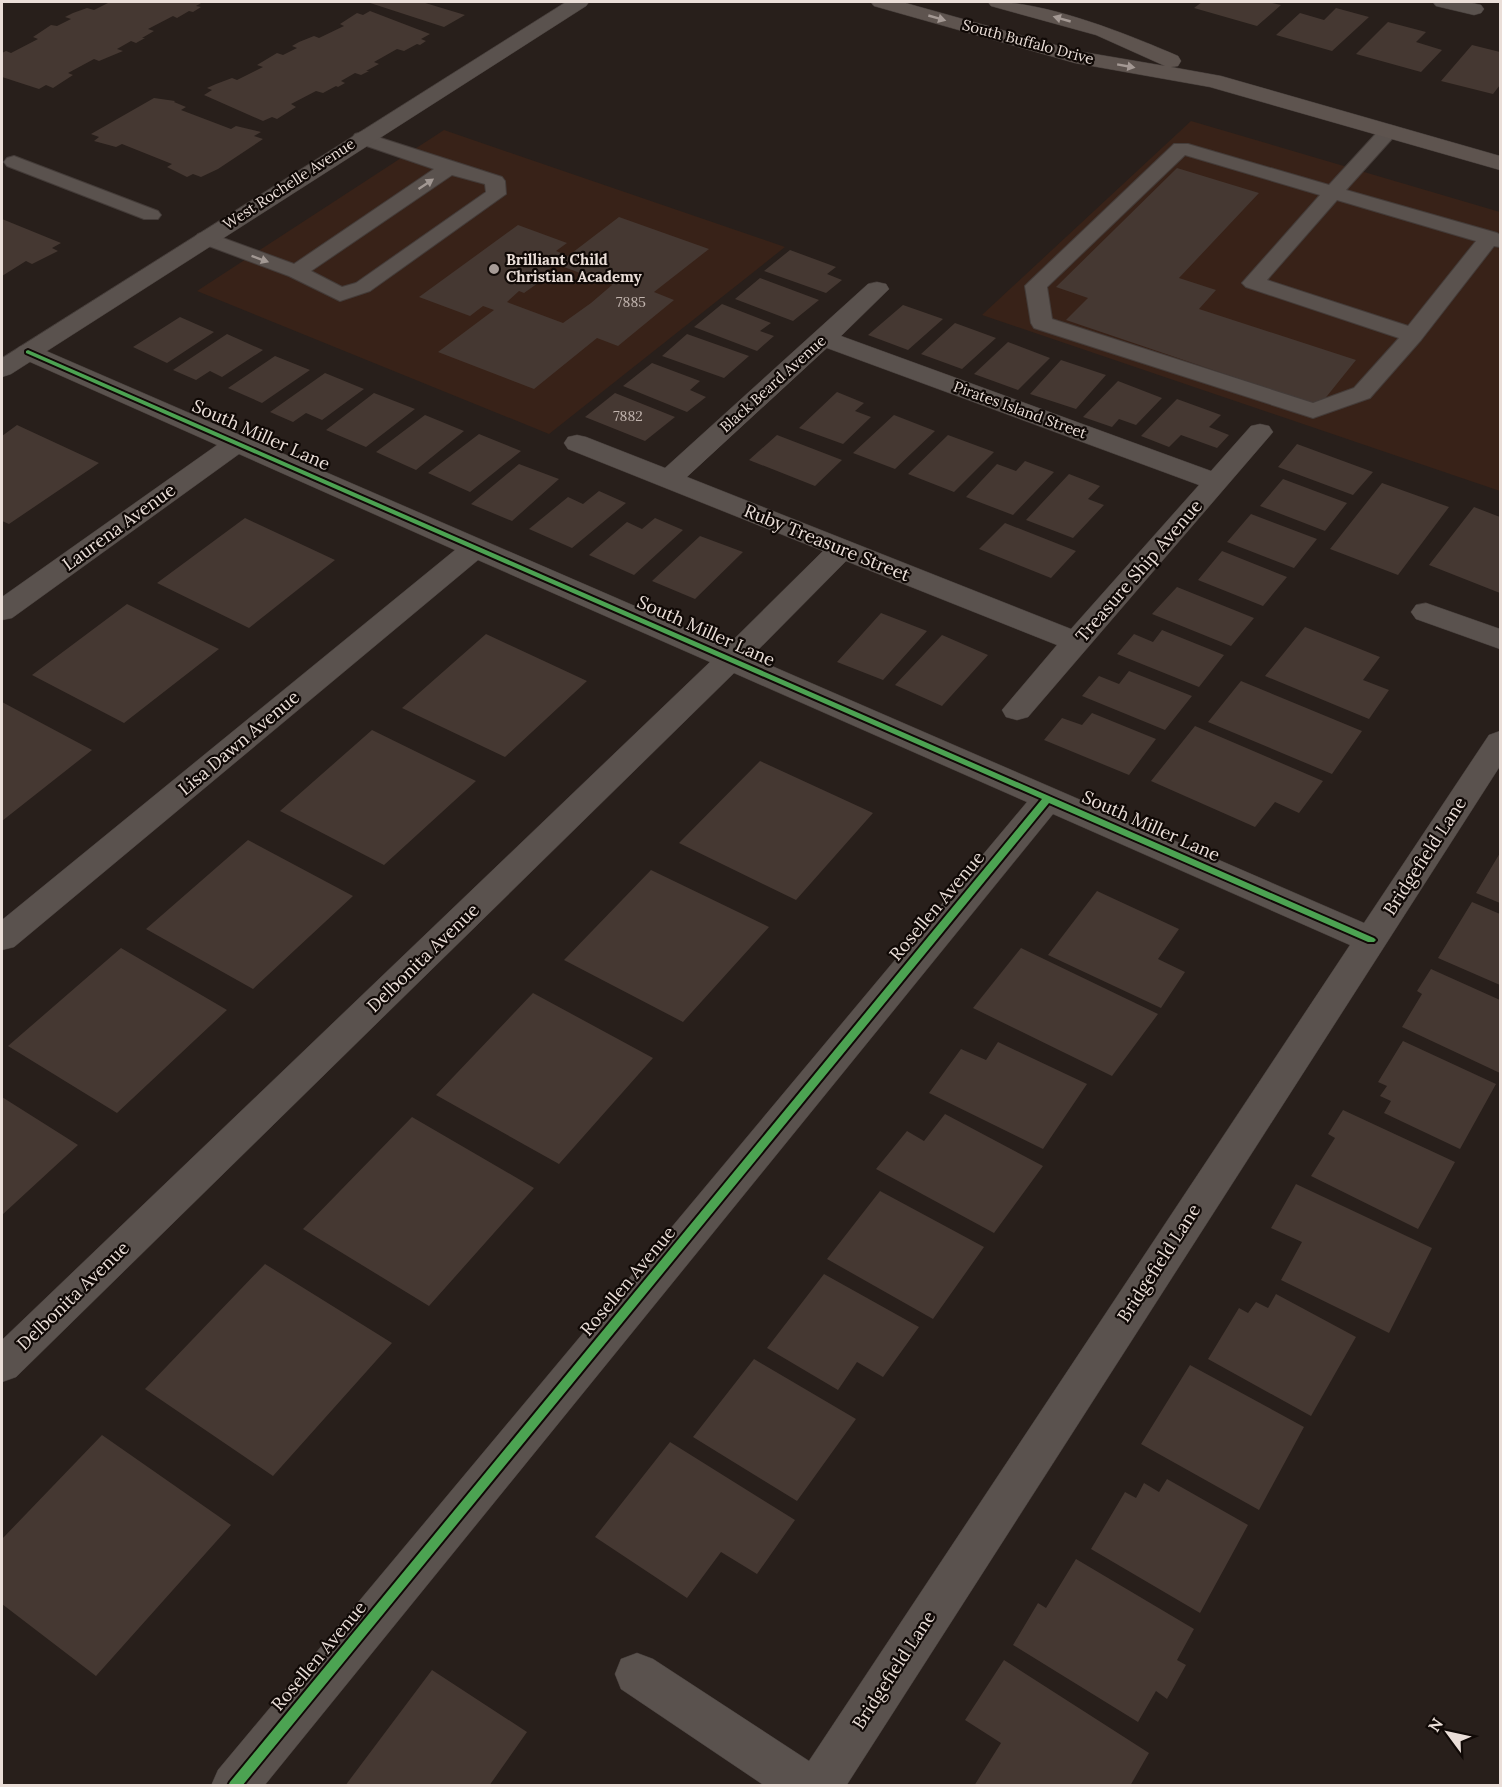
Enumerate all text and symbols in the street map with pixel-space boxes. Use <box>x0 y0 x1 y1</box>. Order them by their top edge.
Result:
one-way arrow <box>928 14 946 23</box>
one-way arrow <box>1053 14 1071 24</box>
street label: South Buffalo Drive <box>960 15 1096 68</box>
one-way arrow <box>1117 62 1136 71</box>
street label: West Rochelle Avenue <box>219 134 358 233</box>
one-way arrow <box>417 178 433 190</box>
place label: Brilliant Child Christian Academy <box>506 250 643 286</box>
one-way arrow <box>251 254 269 264</box>
marker: Brilliant Child Christian Academy <box>487 262 501 276</box>
house number: 7885 <box>616 293 646 311</box>
street label: Black Beard Avenue <box>716 331 830 436</box>
street label: Pirates Island Street <box>951 377 1090 443</box>
street label: South Miller Lane <box>189 394 334 475</box>
house number: 7882 <box>613 407 643 425</box>
street label: Laurena Avenue <box>58 478 180 575</box>
street label: Treasure Ship Avenue <box>1070 494 1207 647</box>
street label: Ruby Treasure Street <box>741 499 913 586</box>
street label: South Miller Lane <box>634 590 779 671</box>
street label: Lisa Dawn Avenue <box>173 685 304 800</box>
street label: South Miller Lane <box>1079 785 1224 866</box>
street label: Bridgefield Lane <box>1378 792 1472 919</box>
street label: Rosellen Avenue <box>884 846 989 965</box>
street label: Delbonita Avenue <box>362 898 484 1017</box>
street label: Bridgefield Lane <box>1112 1199 1206 1326</box>
street label: Rosellen Avenue <box>575 1221 680 1340</box>
street label: Delbonita Avenue <box>12 1236 134 1355</box>
street label: Rosellen Avenue <box>266 1596 371 1715</box>
street label: Bridgefield Lane <box>847 1606 941 1733</box>
north arrow <box>1418 1703 1478 1763</box>
text: N <box>1424 1714 1447 1735</box>

